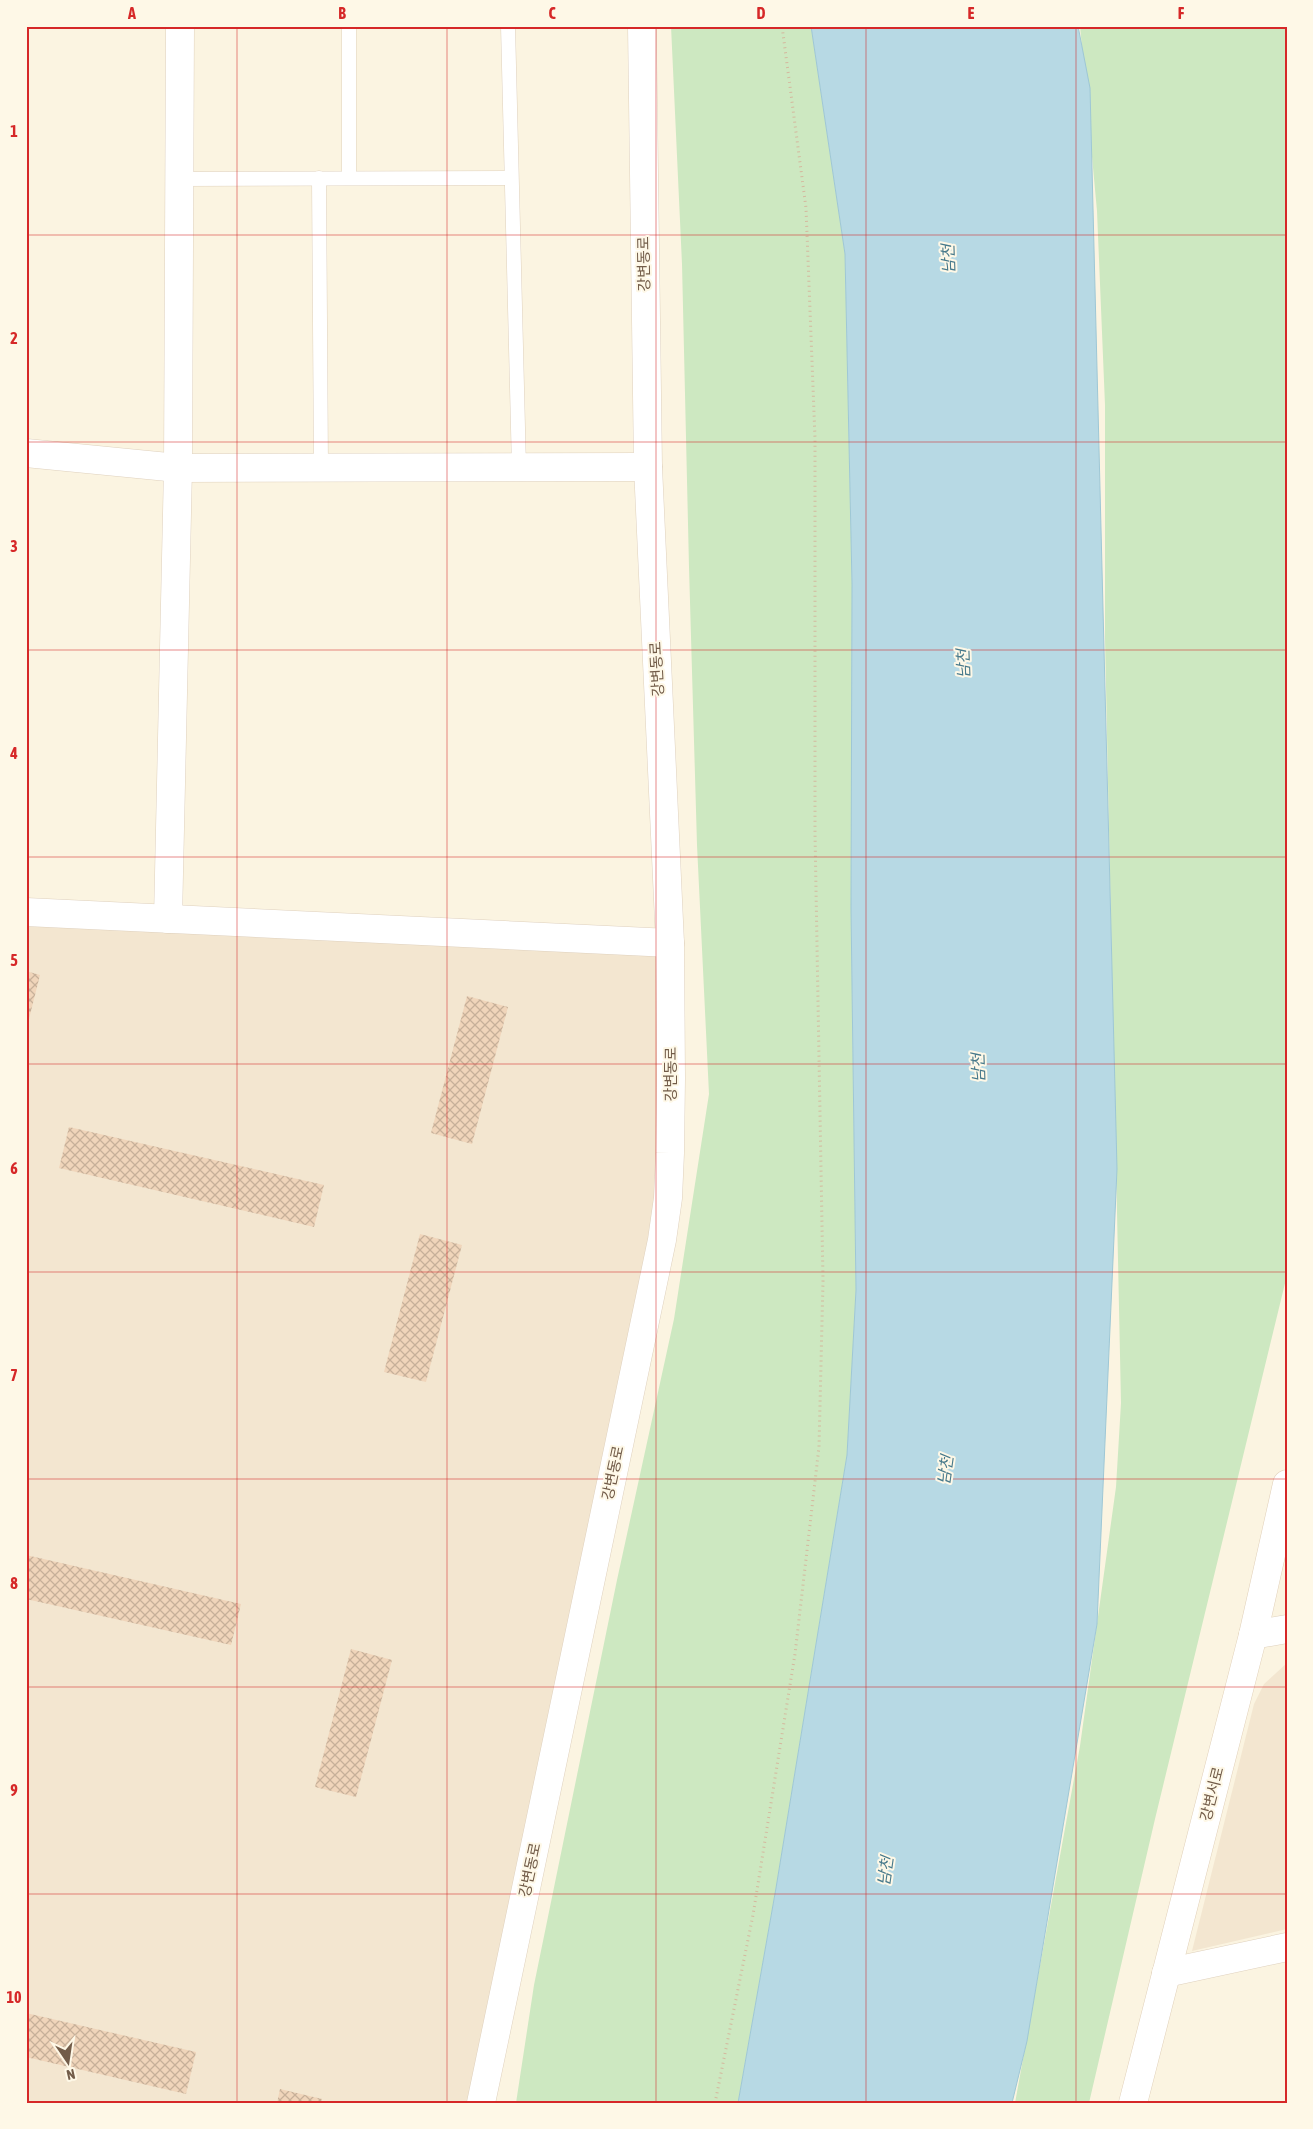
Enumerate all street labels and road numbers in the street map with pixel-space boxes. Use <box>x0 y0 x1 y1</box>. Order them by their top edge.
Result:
street label: 강변동로 <box>635 236 652 292</box>
street label: 강변동로 <box>647 641 666 697</box>
street label: 강변동로 <box>662 1046 679 1102</box>
street label: 강변동로 <box>598 1444 627 1502</box>
street label: 강변서로 <box>1197 1765 1226 1823</box>
street label: 강변동로 <box>515 1841 544 1899</box>

